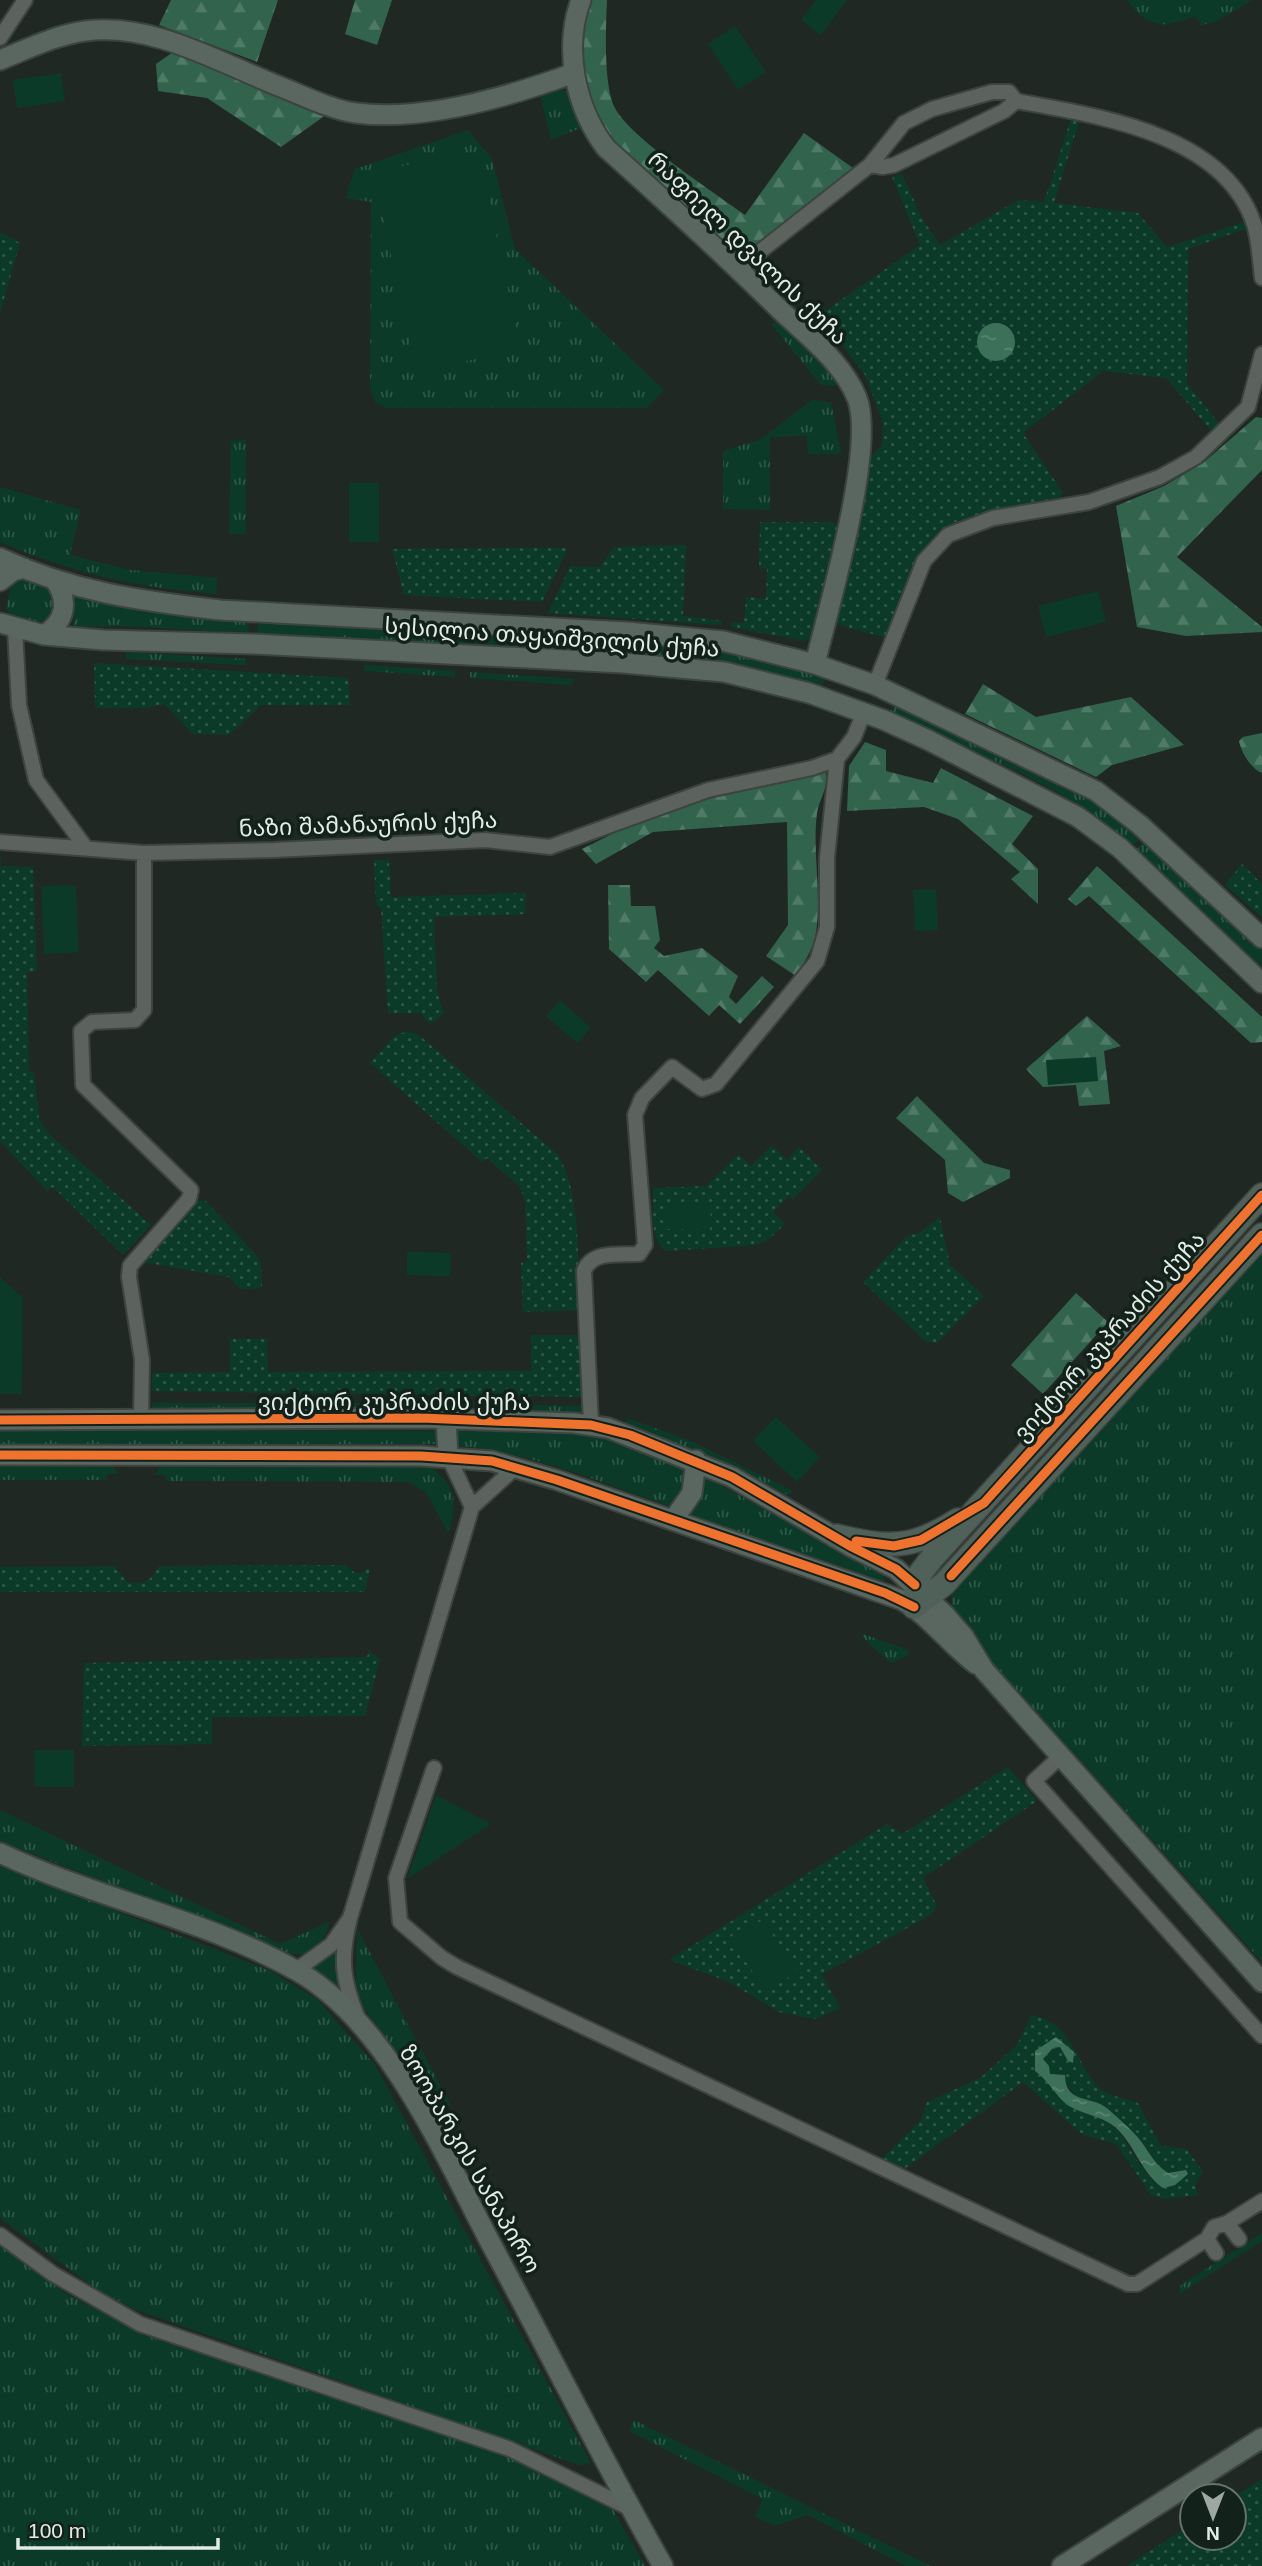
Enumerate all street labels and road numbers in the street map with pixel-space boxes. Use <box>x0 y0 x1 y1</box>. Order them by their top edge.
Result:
street label: რაფიელ დვალის ქუჩა <box>642 146 853 351</box>
street label: სესილია თაყაიშვილის ქუჩა <box>384 612 720 663</box>
street label: ნაზი შამანაურის ქუჩა <box>238 806 498 843</box>
street label: ვიქტორ კუპრაძის ქუჩა <box>1008 1226 1211 1447</box>
street label: ვიქტორ კუპრაძის ქუჩა <box>258 1389 530 1416</box>
street label: ზოოპარკის სანაპირო <box>393 2041 546 2278</box>

